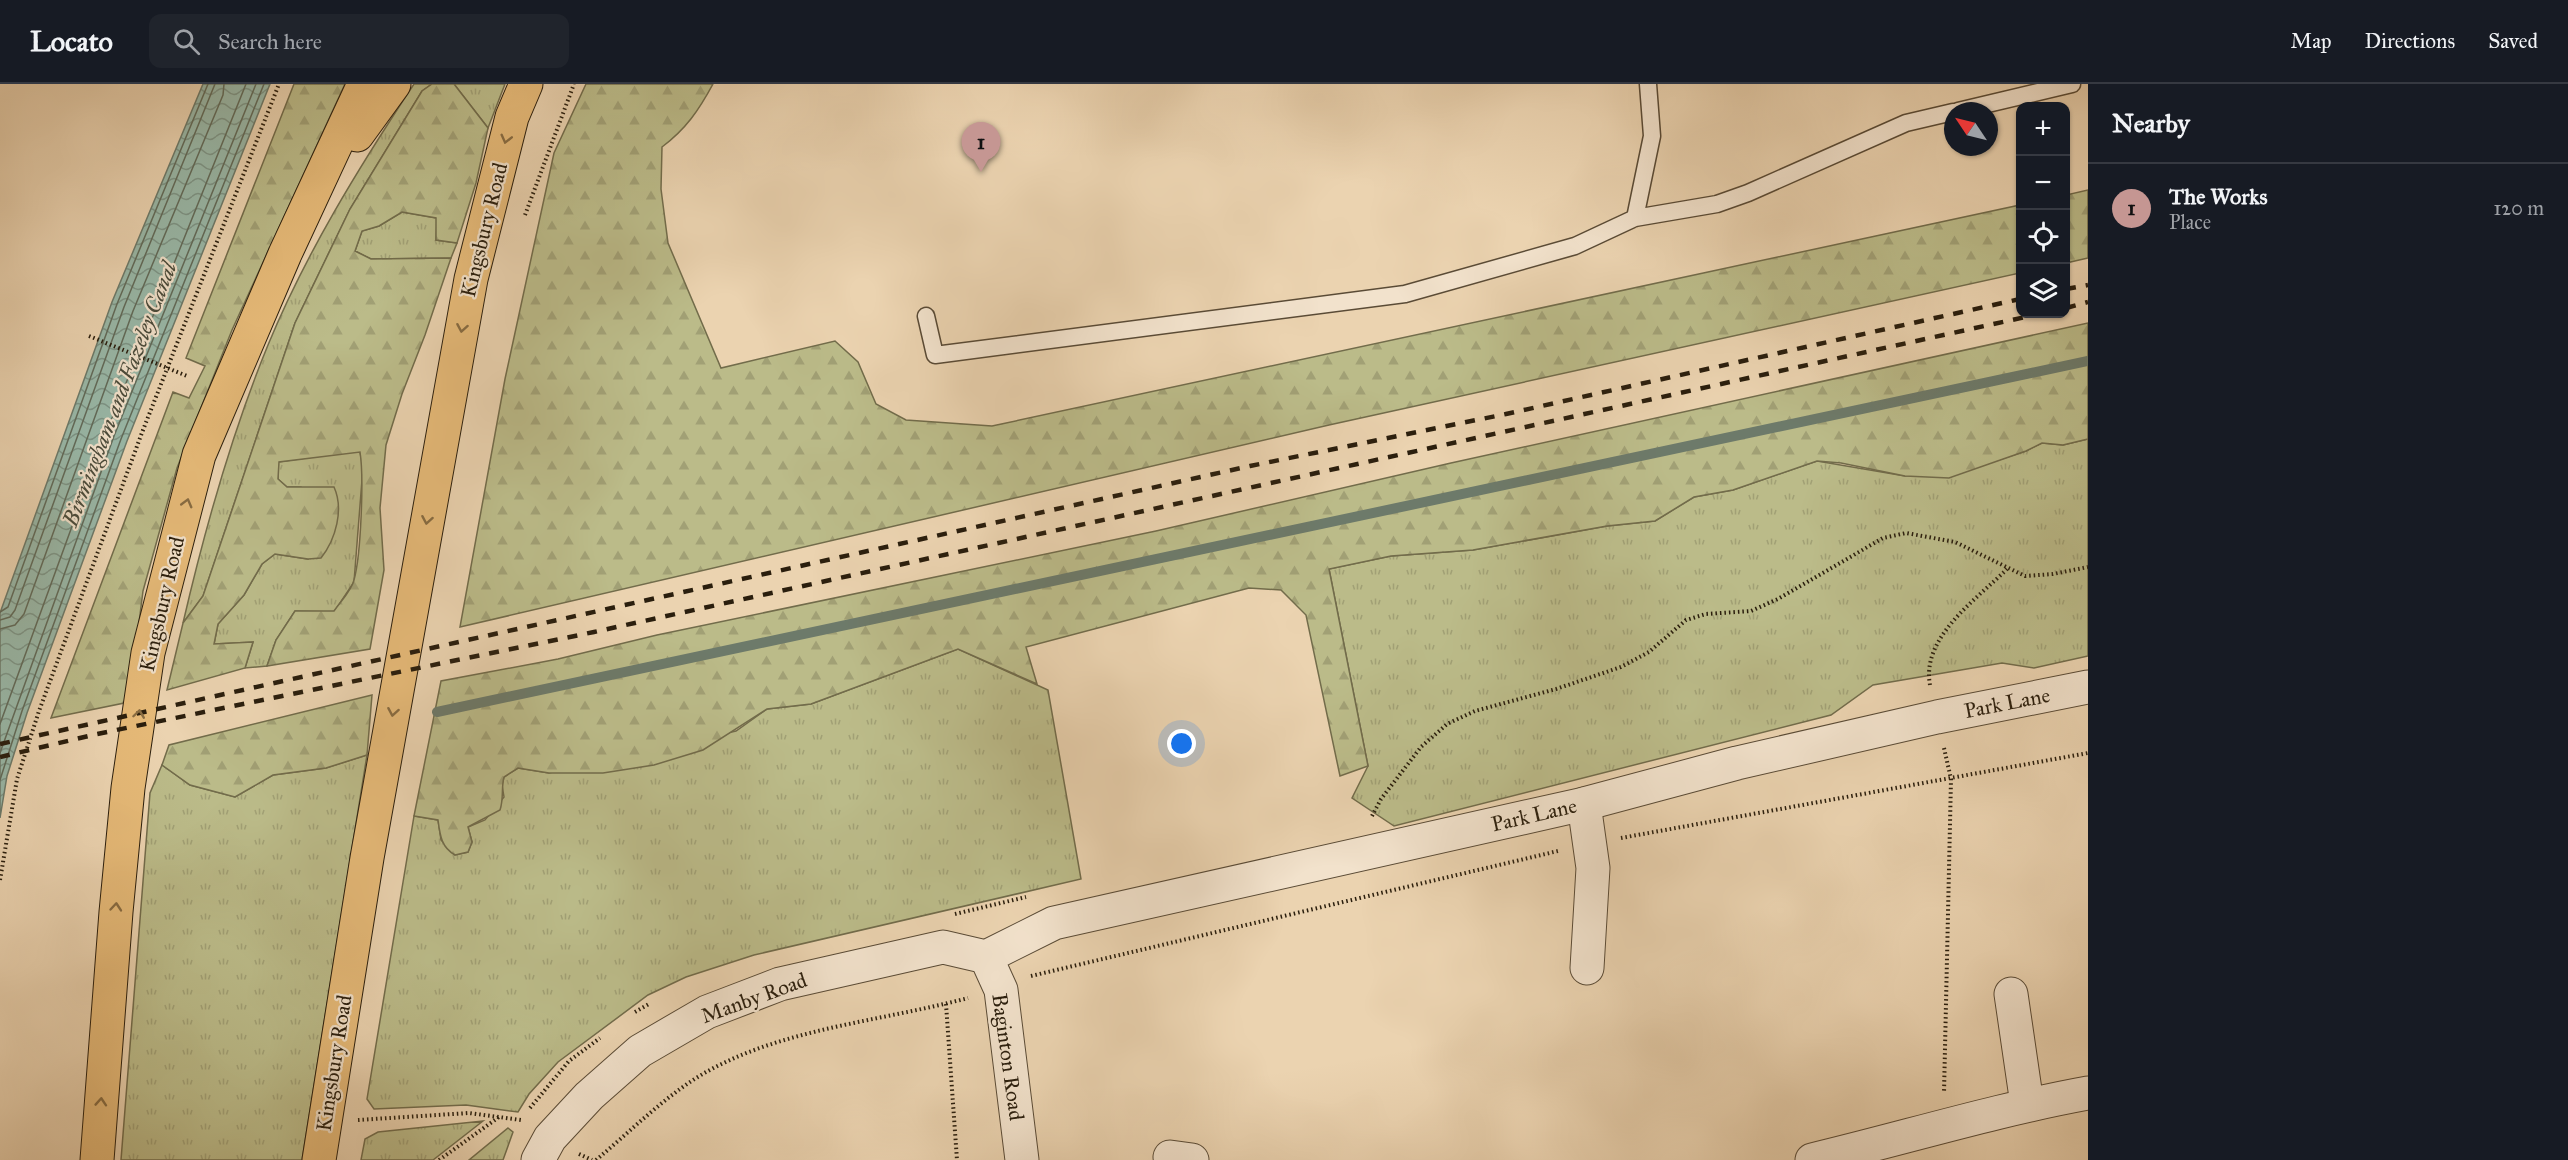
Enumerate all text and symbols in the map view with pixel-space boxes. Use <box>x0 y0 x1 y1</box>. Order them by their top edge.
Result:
search box <box>149 14 569 68</box>
text: Locato <box>30 24 113 59</box>
icon: search <box>170 25 203 58</box>
text: Search here <box>218 28 322 55</box>
text: Map <box>2291 28 2332 54</box>
text: Directions <box>2365 28 2455 54</box>
text: Saved <box>2488 28 2538 54</box>
north arrow <box>1944 102 1998 156</box>
map controls <box>2016 102 2070 318</box>
button: + <box>2016 102 2070 156</box>
text: Nearby <box>2112 107 2190 139</box>
pin: 1 <box>962 122 1000 172</box>
one-way arrow <box>501 134 514 144</box>
button: − <box>2016 156 2070 210</box>
street label: Kingsbury Road <box>455 160 513 300</box>
text: The Works <box>2169 183 2268 210</box>
text: 1 <box>2128 196 2135 220</box>
text: 120 m <box>2493 196 2544 220</box>
button: locate <box>2016 210 2070 264</box>
text: Place <box>2169 210 2211 234</box>
water label: Birmingham and Fazeley Canal <box>56 256 183 531</box>
button: layers <box>2016 264 2070 318</box>
one-way arrow <box>456 324 468 333</box>
one-way arrow <box>179 498 192 508</box>
one-way arrow <box>421 515 434 525</box>
street label: Kingsbury Road <box>134 534 190 674</box>
street label: Park Lane <box>1962 682 2052 724</box>
one-way arrow <box>387 707 400 717</box>
one-way arrow <box>133 709 145 718</box>
your location <box>1167 729 1196 758</box>
street label: Park Lane <box>1489 792 1580 837</box>
one-way arrow <box>109 903 122 912</box>
street label: Manby Road <box>697 967 811 1029</box>
street label: Kingsbury Road <box>310 992 358 1133</box>
street label: Baginton Road <box>986 992 1030 1123</box>
one-way arrow <box>95 1097 108 1106</box>

